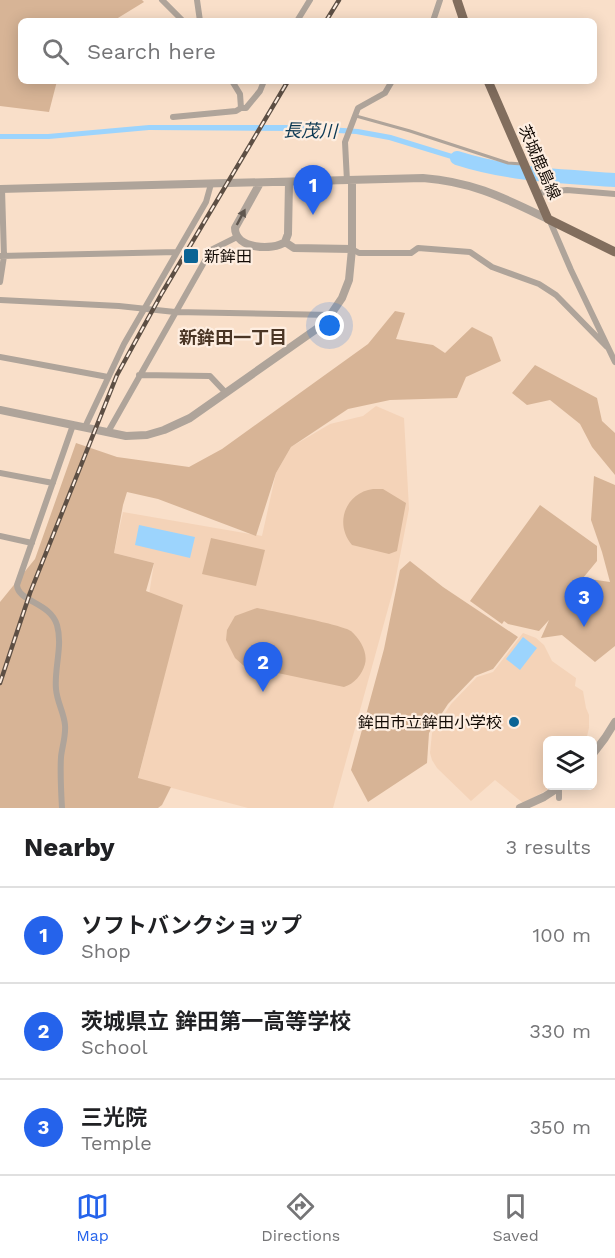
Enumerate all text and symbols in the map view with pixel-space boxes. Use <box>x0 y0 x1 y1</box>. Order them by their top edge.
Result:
search box <box>18 18 597 84</box>
icon: search <box>39 35 72 68</box>
text: Search here <box>87 39 216 64</box>
water label: 長茂川 <box>283 120 339 142</box>
street label: 茨城鹿島線 <box>515 122 564 203</box>
pin: 1 <box>294 166 332 215</box>
one-way arrow <box>236 208 246 225</box>
marker: 新鉾田 <box>182 247 200 265</box>
place label: 新鉾田 <box>204 247 252 266</box>
your location <box>315 311 344 340</box>
district label: 新鉾田一丁目 <box>179 327 287 348</box>
pin: 3 <box>564 578 604 627</box>
pin: 2 <box>244 642 282 692</box>
place label: 鉾田市立鉾田小学校 <box>358 713 502 732</box>
marker: 鉾田市立鉾田小学校 <box>507 715 521 729</box>
map controls <box>543 736 597 790</box>
button: layers <box>543 736 597 790</box>
text: Nearby <box>24 832 115 862</box>
text: 3 results <box>506 835 591 859</box>
text: ソフトバンクショップ <box>81 913 302 938</box>
text: 1 <box>39 923 48 947</box>
text: 100 m <box>532 923 591 947</box>
text: Shop <box>81 939 131 963</box>
text: 茨城県立 鉾田第一高等学校 <box>81 1009 351 1034</box>
text: 2 <box>38 1019 49 1043</box>
text: 330 m <box>529 1019 591 1043</box>
text: School <box>81 1035 148 1059</box>
text: 三光院 <box>81 1105 147 1130</box>
text: 3 <box>38 1115 49 1139</box>
text: 350 m <box>529 1115 591 1139</box>
text: Temple <box>81 1131 152 1155</box>
tab: Map <box>76 1190 109 1245</box>
tab: Directions <box>261 1190 340 1245</box>
tab: Saved <box>492 1190 539 1245</box>

